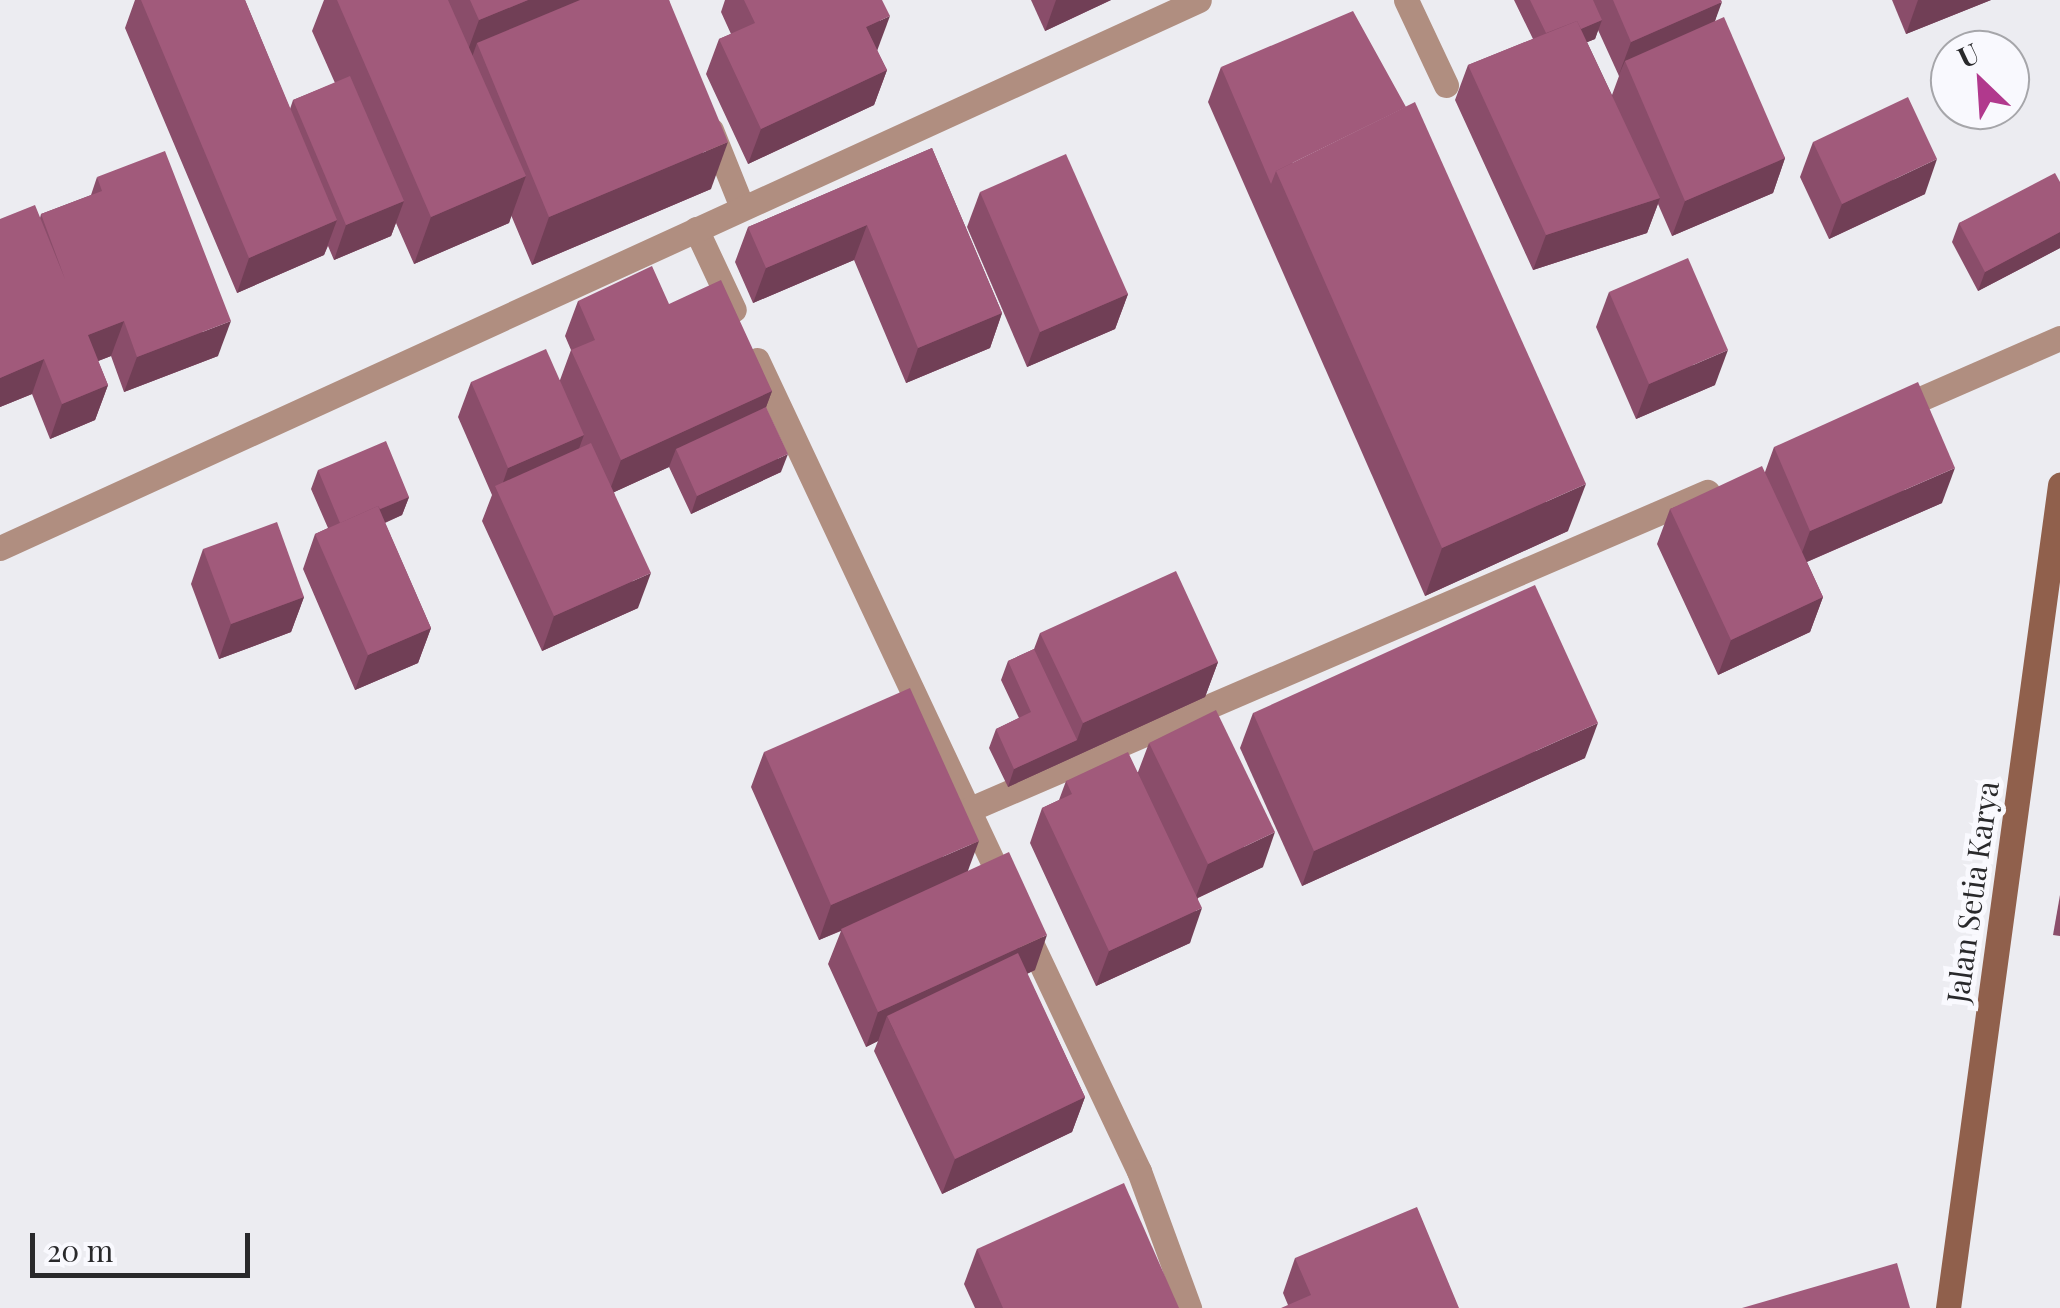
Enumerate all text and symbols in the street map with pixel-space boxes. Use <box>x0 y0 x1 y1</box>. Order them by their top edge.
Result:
north arrow <box>1930 30 2030 130</box>
text: U <box>1951 33 1985 75</box>
street label: Jalan Setia Karya <box>1939 779 2005 1005</box>
scale bar <box>35 1213 255 1275</box>
text: 20 m <box>47 1230 113 1270</box>

